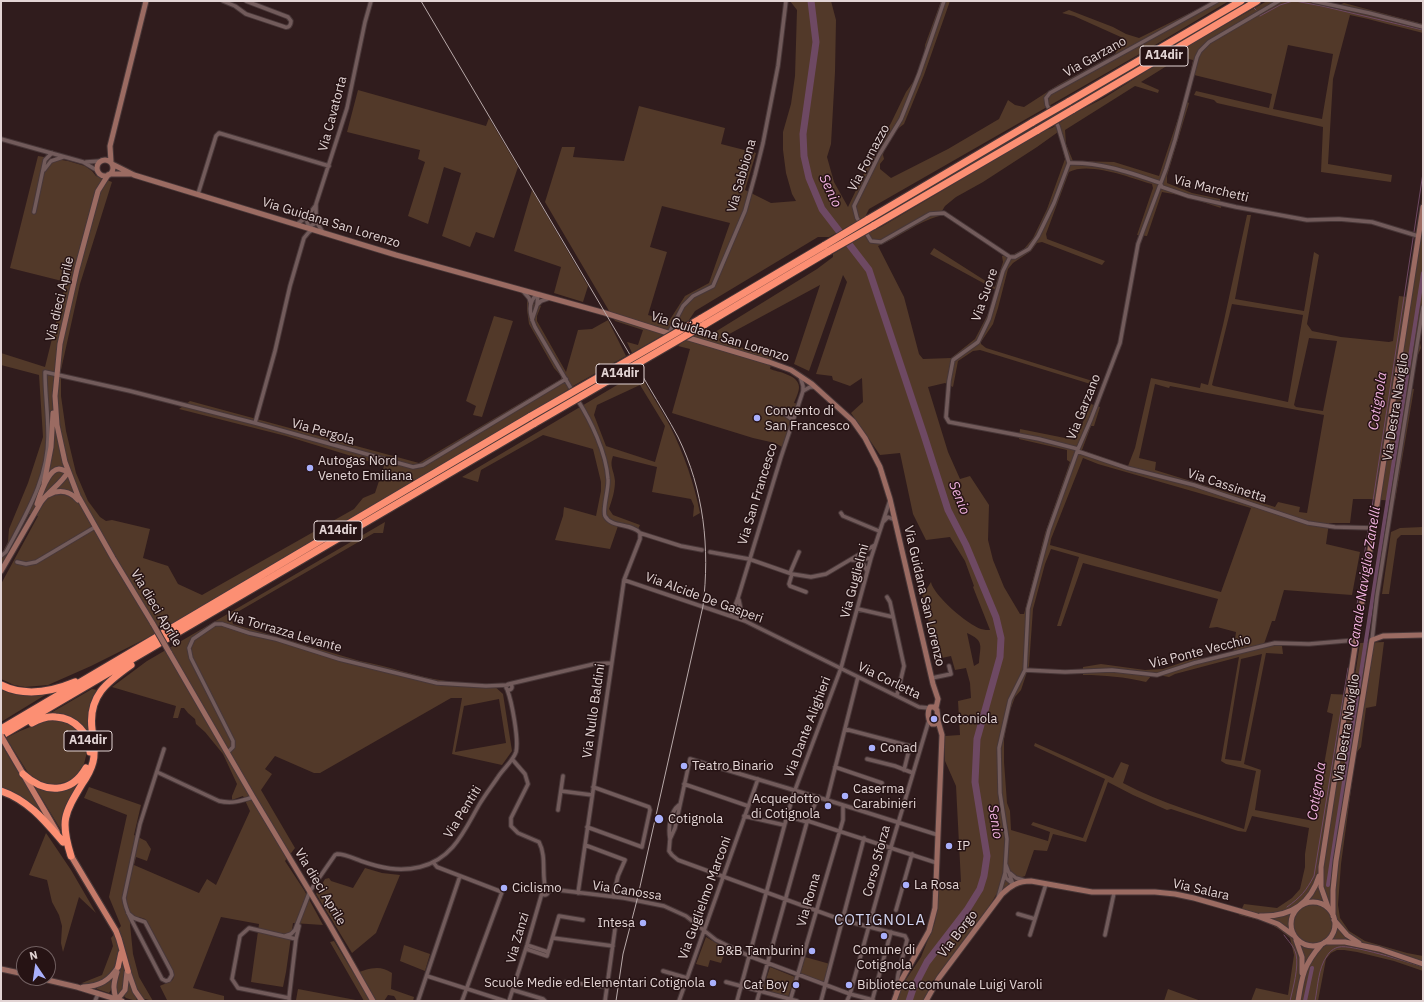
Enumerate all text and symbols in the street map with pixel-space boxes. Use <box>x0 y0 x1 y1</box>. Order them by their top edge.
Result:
street label: Via Garzano <box>1061 33 1129 81</box>
road number: A14dir <box>1140 46 1188 66</box>
street label: Via Cavatorta <box>315 75 351 153</box>
street label: Via Fornazzo <box>845 122 893 194</box>
street label: Via Sabbiona <box>724 138 760 214</box>
water label: Senio <box>815 172 845 210</box>
street label: Via Marchetti <box>1172 172 1250 206</box>
street label: Via Guidana San Lorenzo <box>260 195 402 251</box>
street label: Via dieci Aprile <box>43 255 77 343</box>
street label: Via Suore <box>969 266 1001 324</box>
street label: Via Guidana San Lorenzo <box>649 309 791 365</box>
street label: Via Destra Naviglio <box>1380 352 1412 462</box>
road number: A14dir <box>596 364 644 384</box>
water label: Cotignola <box>1365 371 1391 431</box>
street label: Via Garzano <box>1064 372 1104 442</box>
place label: Convento di San Francesco <box>765 403 850 434</box>
marker: Convento di San Francesco <box>752 413 762 423</box>
street label: Via Pergola <box>290 416 356 448</box>
street label: Via San Francesco <box>735 441 781 547</box>
place label: Autogas Nord Veneto Emiliana <box>318 453 412 484</box>
marker: Autogas Nord Veneto Emiliana <box>305 463 315 473</box>
street label: Via Cassinetta <box>1185 466 1269 506</box>
water label: Senio <box>945 479 973 517</box>
water label: Canale Naviglio Zanelli <box>1346 506 1384 648</box>
road number: A14dir <box>314 521 362 541</box>
street label: Via Guidana San Lorenzo <box>900 524 948 668</box>
street label: Via Guglielmi <box>838 542 872 620</box>
street label: Via dieci Aprile <box>127 567 185 649</box>
street label: Via Alcide De Gasperi <box>643 569 765 627</box>
street label: Via Torrazza Levante <box>225 608 343 656</box>
street label: Via Ponte Vecchio <box>1148 632 1252 672</box>
street label: Via Corletta <box>855 659 923 703</box>
street label: Via Nullo Baldini <box>580 663 608 759</box>
street label: Via Destra Naviglio <box>1331 673 1363 783</box>
street label: Via Dante Alighieri <box>782 674 834 780</box>
place label: Cotoniola <box>942 711 998 727</box>
marker: Cotoniola <box>929 714 939 724</box>
road number: A14dir <box>64 731 112 751</box>
place label: Conad <box>880 740 917 756</box>
marker: Conad <box>867 743 877 753</box>
place label: Teatro Binario <box>692 758 774 774</box>
marker: Teatro Binario <box>679 761 689 771</box>
water label: Cotignola <box>1304 761 1330 821</box>
place label: Caserma Carabinieri <box>853 781 916 812</box>
street label: Via Pentiti <box>441 783 485 841</box>
place label: Acquedotto di Cotignola <box>751 791 820 822</box>
marker: Caserma Carabinieri <box>840 791 850 801</box>
marker: Acquedotto di Cotignola <box>823 801 833 811</box>
water label: Senio <box>984 804 1006 840</box>
place label: Cotignola <box>668 811 723 827</box>
marker: Cotignola <box>653 813 665 825</box>
street label: Corso Sforza <box>860 823 894 899</box>
street label: Via Guglielmo Marconi <box>675 834 735 962</box>
place label: IP <box>957 838 970 854</box>
marker: IP <box>944 841 954 851</box>
street label: Via dieci Aprile <box>291 846 349 928</box>
street label: Via Roma <box>794 871 824 929</box>
street label: Via Salara <box>1171 876 1231 904</box>
place label: La Rosa <box>914 877 959 893</box>
street label: Via Canossa <box>591 878 663 904</box>
place label: Ciclismo <box>512 880 562 896</box>
marker: La Rosa <box>901 880 911 890</box>
marker: Ciclismo <box>499 883 509 893</box>
street label: Via Borgo <box>935 907 981 961</box>
street label: Via Zanzi <box>503 911 533 965</box>
district label: COTIGNOLA <box>834 912 926 930</box>
place label: Intesa <box>597 915 635 931</box>
marker: Intesa <box>638 918 648 928</box>
marker: Comune di Cotignola <box>879 931 889 941</box>
place label: Comune di Cotignola <box>853 942 915 973</box>
place label: B&B Tamburini <box>717 943 804 959</box>
north arrow <box>16 946 56 986</box>
marker: B&B Tamburini <box>807 946 817 956</box>
text: N <box>28 948 39 963</box>
place label: Scuole Medie ed Elementari Cotignola <box>484 975 705 991</box>
place label: Cat Boy <box>743 977 788 993</box>
place label: Biblioteca comunale Luigi Varoli <box>857 977 1043 993</box>
marker: Scuole Medie ed Elementari Cotignola <box>708 978 718 988</box>
marker: Cat Boy <box>791 980 801 990</box>
marker: Biblioteca comunale Luigi Varoli <box>844 980 854 990</box>

